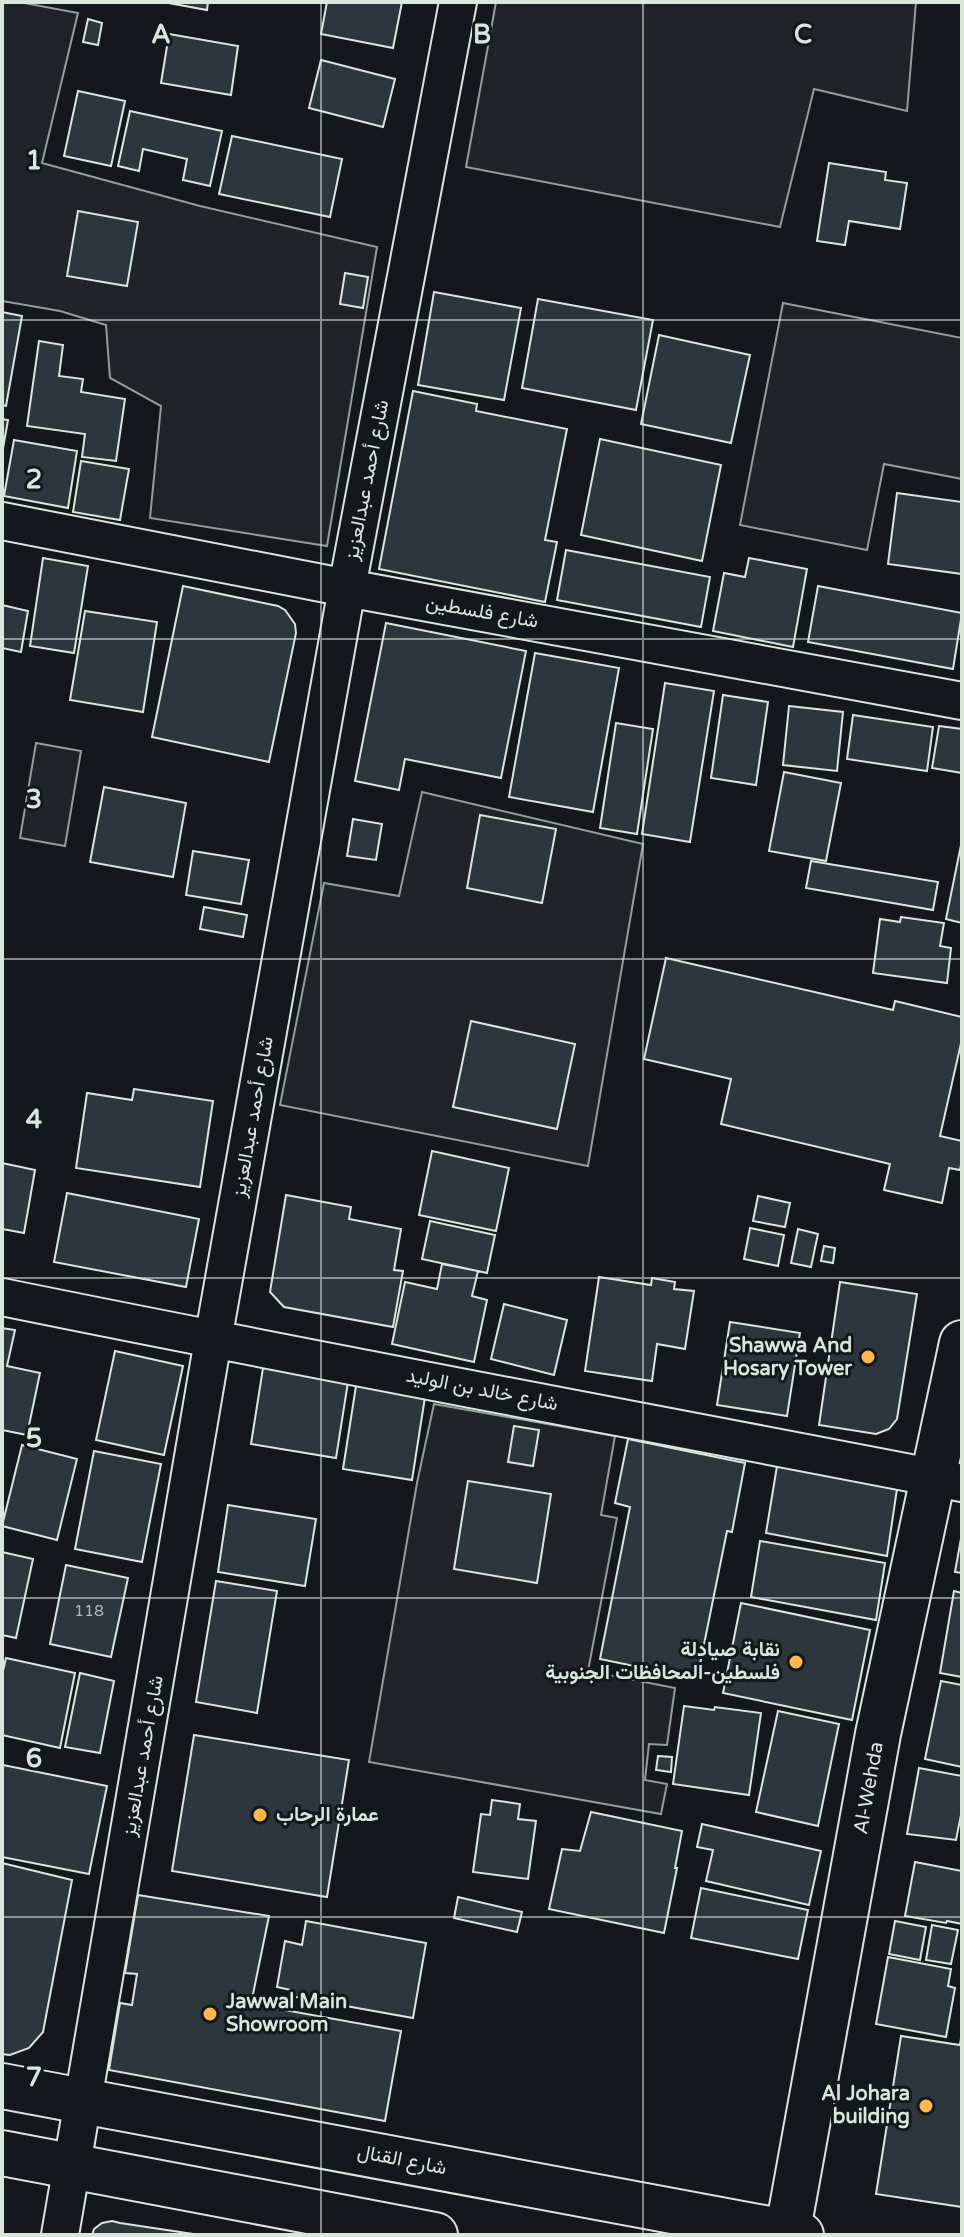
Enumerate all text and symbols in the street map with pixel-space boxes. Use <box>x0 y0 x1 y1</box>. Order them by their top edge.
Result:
text: A <box>151 19 171 50</box>
text: B <box>473 19 491 50</box>
text: C <box>794 19 812 50</box>
text: 1 <box>26 145 42 176</box>
street label: شارع أحمد عبدالعزيز <box>339 398 395 563</box>
text: 2 <box>26 464 42 495</box>
street label: شارع فلسطين <box>424 590 540 635</box>
text: 3 <box>26 784 42 815</box>
street label: شارع أحمد عبدالعزيز <box>227 1035 280 1200</box>
text: 4 <box>26 1104 42 1135</box>
place label: Shawwa And Hosary Tower <box>723 1334 852 1381</box>
marker: Shawwa And Hosary Tower <box>859 1348 877 1366</box>
street label: شارع خالد بن الوليد <box>404 1364 560 1417</box>
text: 5 <box>26 1423 42 1454</box>
house number: 118 <box>74 1601 104 1621</box>
place label: نقابة صيادلة فلسطين-المحافظات الجنوبية <box>545 1638 780 1685</box>
marker: نقابة صيادلة فلسطين-المحافظات الجنوبية <box>787 1653 805 1671</box>
street label: شارع أحمد عبدالعزيز <box>117 1674 170 1839</box>
street label: Al-Wehda <box>849 1740 889 1836</box>
text: 6 <box>26 1743 42 1774</box>
place label: عمارة الرحاب <box>276 1803 379 1827</box>
marker: عمارة الرحاب <box>251 1806 269 1824</box>
place label: Jawwal Main Showroom <box>225 1990 347 2037</box>
marker: Jawwal Main Showroom <box>201 2005 219 2023</box>
text: 7 <box>26 2062 42 2093</box>
place label: Al Johara building <box>821 2082 910 2129</box>
marker: Al Johara building <box>917 2097 935 2115</box>
street label: شارع القنال <box>355 2140 449 2181</box>

